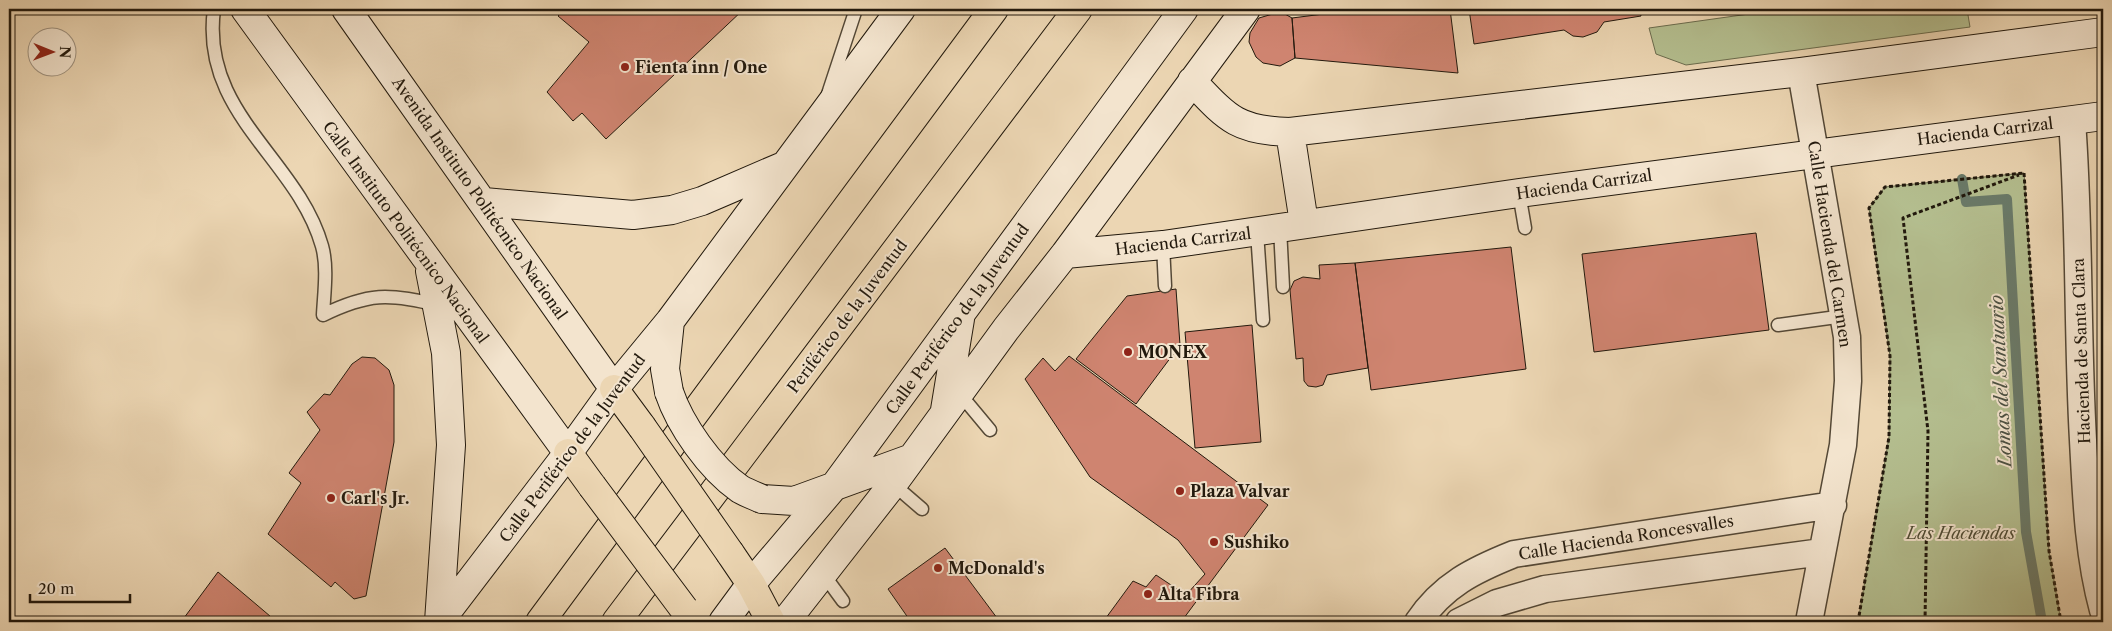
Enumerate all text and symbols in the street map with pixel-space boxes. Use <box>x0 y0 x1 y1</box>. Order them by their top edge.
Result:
north arrow <box>28 28 78 78</box>
text: N <box>56 46 74 58</box>
place label: Fienta inn / One <box>635 57 768 77</box>
marker: Fienta inn / One <box>619 61 631 73</box>
street label: Avenida Instituto Politécnico Nacional <box>388 72 572 323</box>
street label: Hacienda Carrizal <box>1916 113 2054 149</box>
street label: Calle Instituto Politécnico Nacional <box>319 117 493 347</box>
street label: Calle Hacienda del Carmen <box>1804 139 1856 349</box>
street label: Hacienda Carrizal <box>1515 165 1654 203</box>
street label: Calle Periférico de la Juventud <box>881 220 1033 418</box>
street label: Hacienda Carrizal <box>1114 223 1252 259</box>
street label: Periférico de la Juventud <box>783 235 911 397</box>
street label: Hacienda de Santa Clara <box>2068 257 2094 444</box>
water label: Lomas del Santuario <box>1986 294 2017 470</box>
place label: MONEX <box>1138 342 1208 362</box>
marker: MONEX <box>1122 346 1134 358</box>
street label: Calle Periférico de la Juventud <box>495 350 650 546</box>
place label: Plaza Valvar <box>1190 481 1290 501</box>
marker: Plaza Valvar <box>1174 485 1186 497</box>
place label: Carl's Jr. <box>341 488 410 508</box>
marker: Carl's Jr. <box>325 492 337 504</box>
street label: Calle Hacienda Roncesvalles <box>1517 510 1735 564</box>
park label: Las Haciendas <box>1905 523 2015 543</box>
place label: Sushiko <box>1224 532 1289 552</box>
marker: Sushiko <box>1208 536 1220 548</box>
place label: McDonald's <box>948 558 1045 578</box>
marker: McDonald's <box>932 562 944 574</box>
scale bar <box>30 571 130 603</box>
text: 20 m <box>38 579 74 598</box>
place label: Alta Fibra <box>1157 584 1240 604</box>
marker: Alta Fibra <box>1142 588 1154 600</box>

